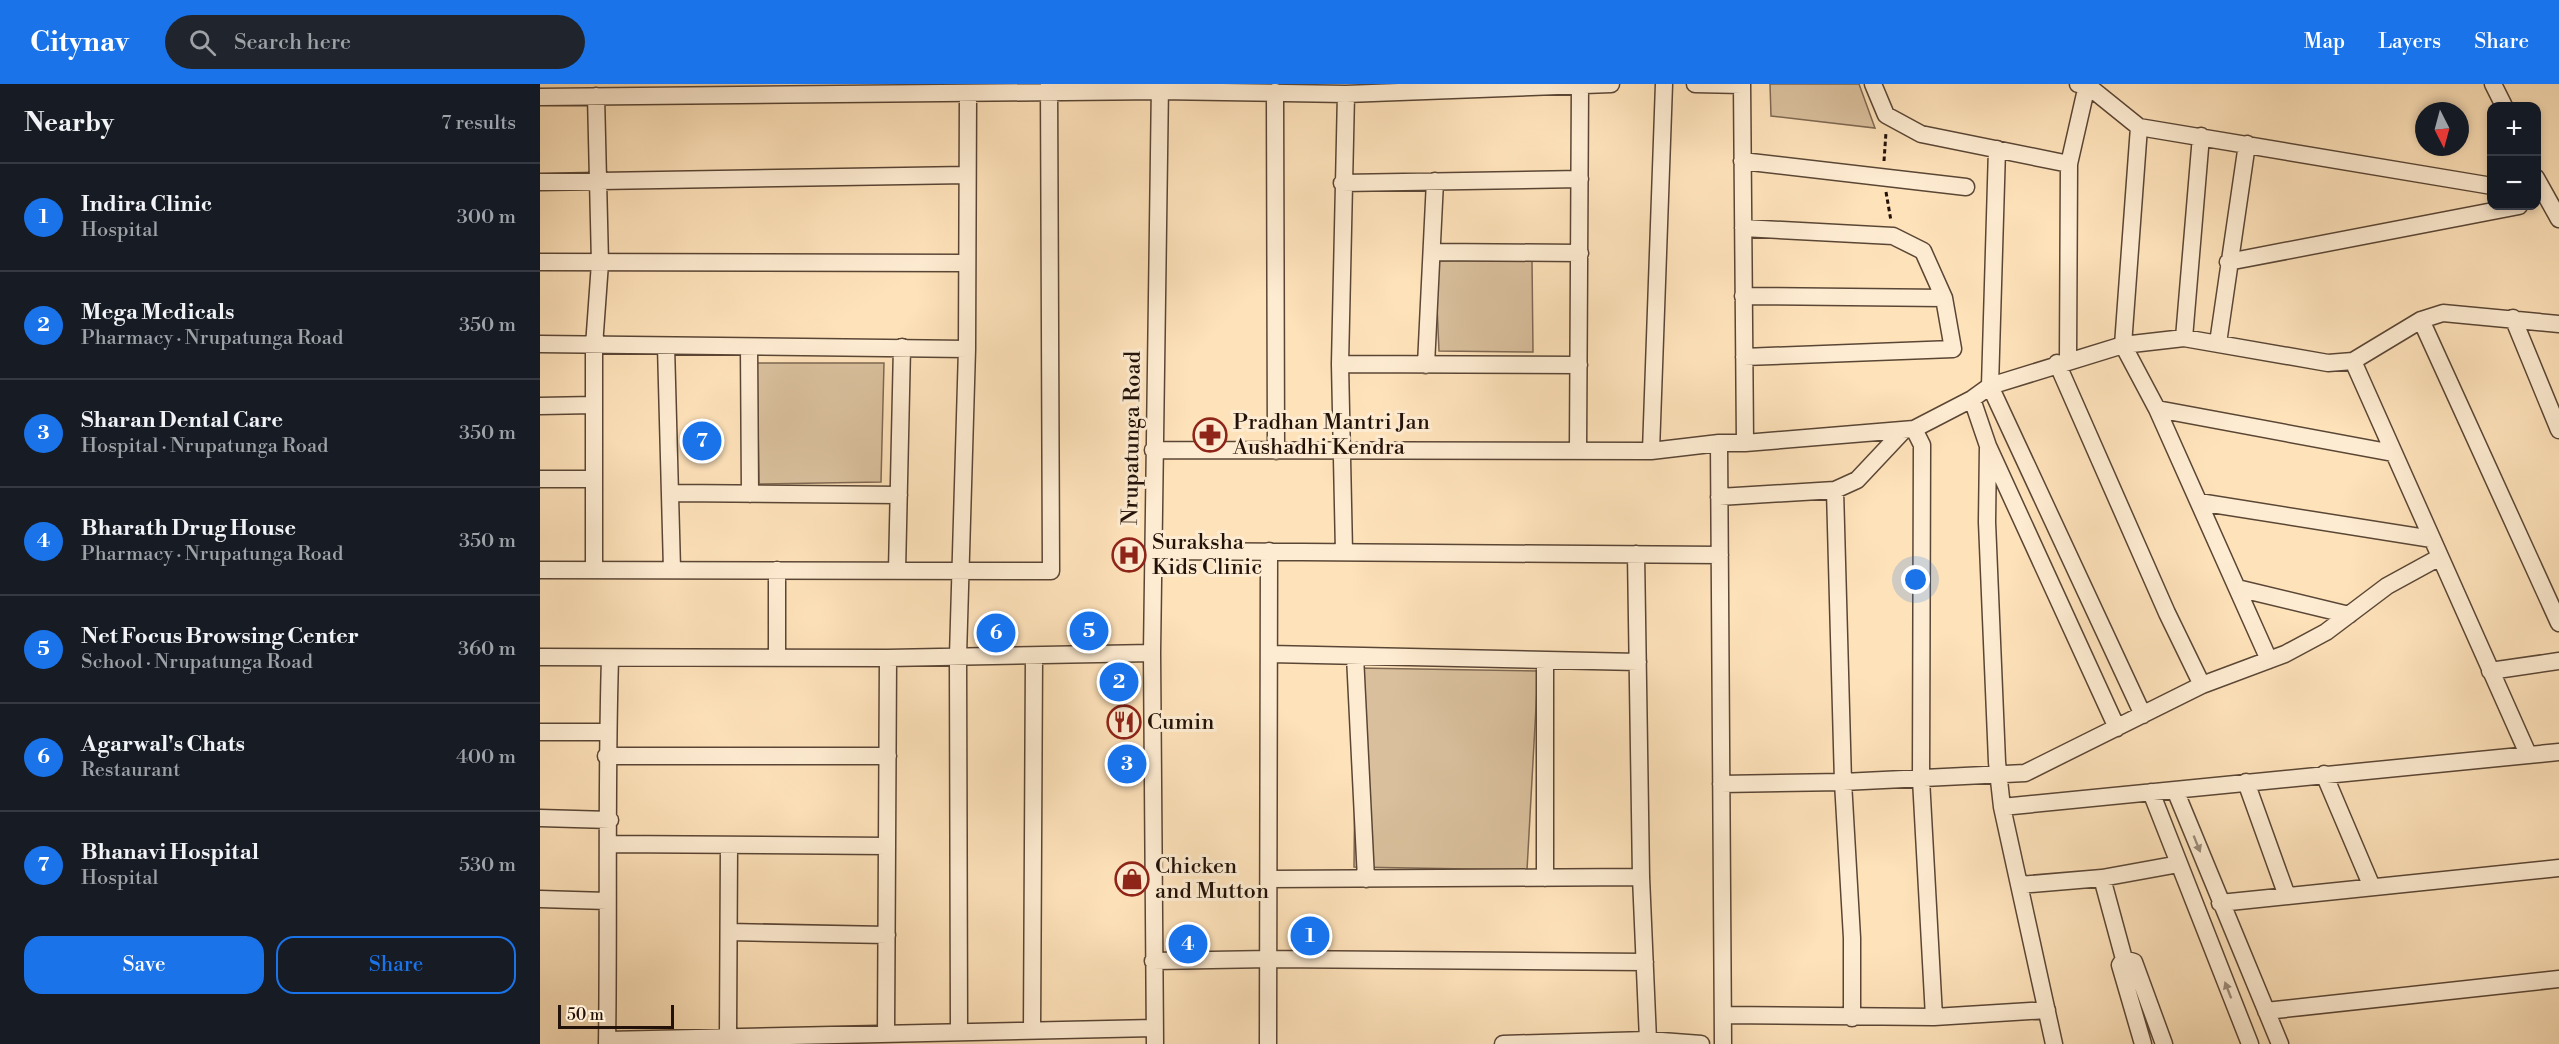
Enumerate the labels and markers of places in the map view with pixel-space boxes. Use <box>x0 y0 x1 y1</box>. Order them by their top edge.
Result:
place label: Pradhan Mantri Jan Aushadhi Kendra <box>1232 409 1430 461</box>
pharmacy icon: Pradhan Mantri Jan Aushadhi Kendra <box>1192 417 1228 453</box>
pin: 7 <box>682 418 722 464</box>
place label: Suraksha Kids Clinic <box>1152 529 1262 581</box>
hospital icon: Suraksha Kids Clinic <box>1111 537 1147 573</box>
pin: 5 <box>1070 608 1108 654</box>
pin: 6 <box>976 610 1016 656</box>
pin: 2 <box>1100 660 1138 704</box>
restaurant icon: Cumin <box>1106 704 1142 740</box>
place label: Cumin <box>1147 709 1214 736</box>
pin: 3 <box>1108 742 1146 786</box>
place label: Chicken and Mutton <box>1155 853 1269 905</box>
shop icon: Chicken and Mutton <box>1114 861 1150 897</box>
pin: 1 <box>1290 914 1330 958</box>
pin: 4 <box>1168 922 1208 966</box>

